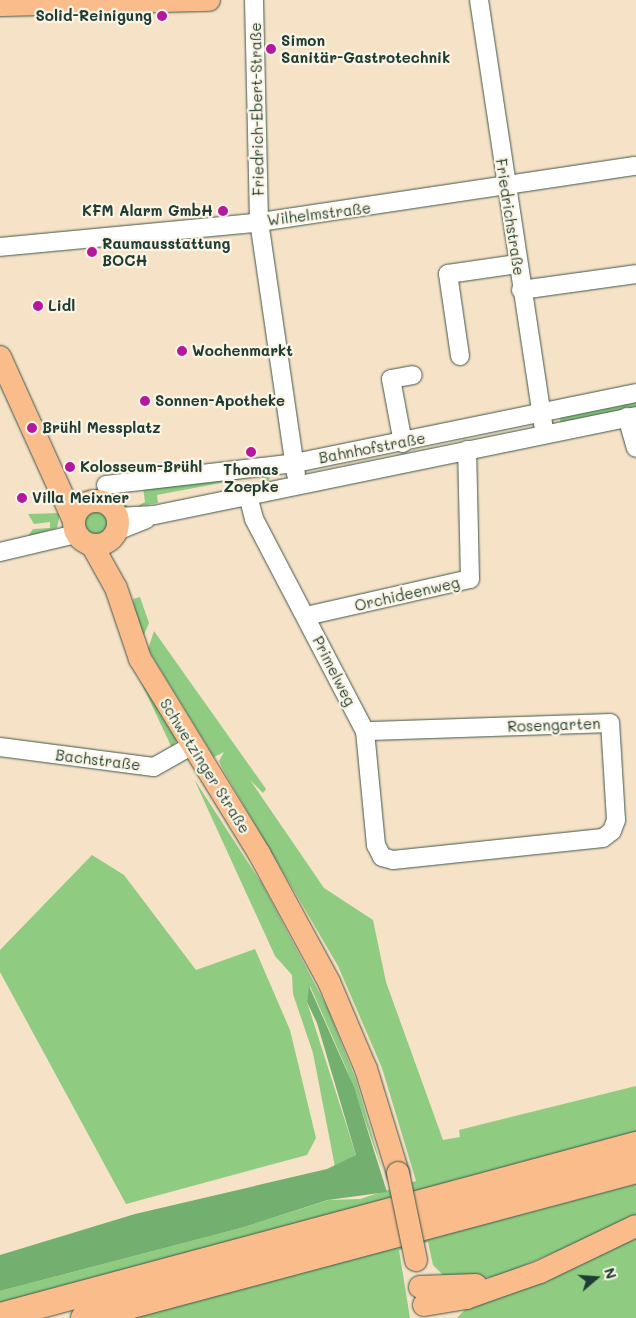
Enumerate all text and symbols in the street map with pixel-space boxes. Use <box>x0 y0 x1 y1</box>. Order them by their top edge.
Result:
place label: Solid-Reinigung <box>35 7 152 25</box>
marker: Solid-Reinigung <box>156 10 168 22</box>
street label: Friedrich-Ebert-Straße <box>246 22 268 196</box>
place label: Simon Sanitär-Gastrotechnik <box>281 31 450 66</box>
marker: Simon Sanitär-Gastrotechnik <box>265 43 277 55</box>
street label: Friedrichstraße <box>492 157 528 277</box>
street label: Wilhelmstraße <box>266 199 372 229</box>
place label: KFM Alarm GmbH <box>82 202 213 220</box>
marker: KFM Alarm GmbH <box>217 205 229 217</box>
place label: Raumausstattung BOCH <box>102 234 230 269</box>
marker: Raumausstattung BOCH <box>86 246 98 258</box>
place label: Lidl <box>48 297 75 315</box>
marker: Lidl <box>32 300 44 312</box>
place label: Wochenmarkt <box>192 342 293 360</box>
marker: Wochenmarkt <box>176 345 188 357</box>
place label: Sonnen-Apotheke <box>155 392 285 410</box>
marker: Sonnen-Apotheke <box>139 395 151 407</box>
place label: Brühl Messplatz <box>42 419 161 437</box>
marker: Brühl Messplatz <box>26 422 38 434</box>
street label: Bahnhofstraße <box>317 429 427 467</box>
marker: Thomas Zoepke <box>245 446 257 458</box>
place label: Kolosseum-Brühl <box>80 458 202 476</box>
place label: Thomas Zoepke <box>223 460 279 495</box>
marker: Kolosseum-Brühl <box>64 461 76 473</box>
place label: Villa Meixner <box>32 489 129 507</box>
marker: Villa Meixner <box>16 492 28 504</box>
street label: Orchideenweg <box>353 573 461 615</box>
street label: Primelweg <box>309 633 359 709</box>
street label: Schwetzinger Straße <box>156 695 254 837</box>
street label: Rosengarten <box>507 714 601 736</box>
street label: Bachstraße <box>54 746 142 774</box>
north arrow <box>571 1253 621 1303</box>
text: N <box>600 1265 621 1281</box>

